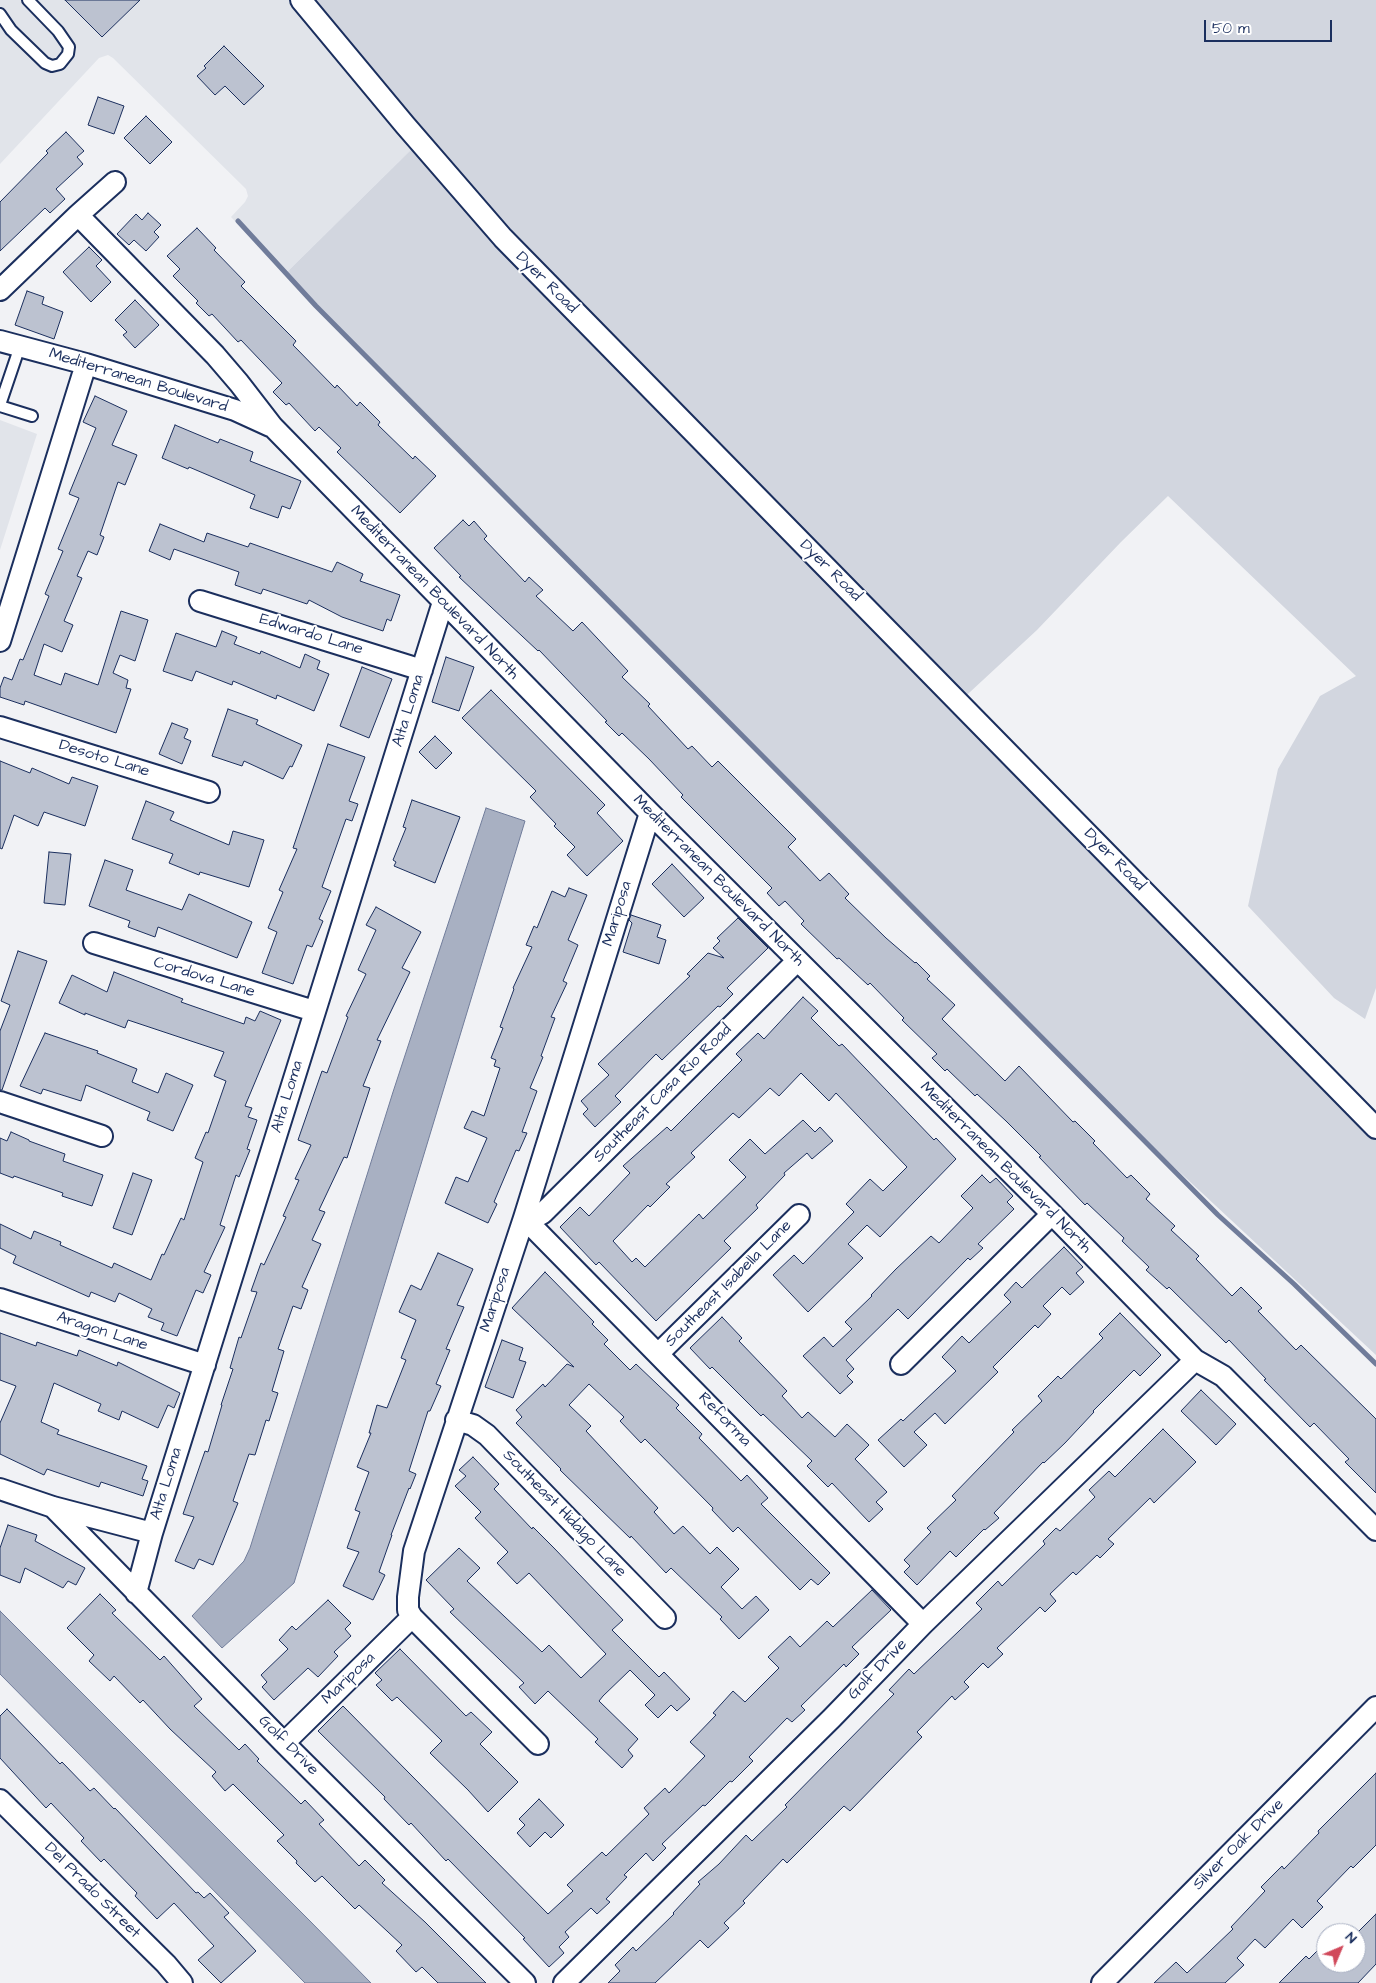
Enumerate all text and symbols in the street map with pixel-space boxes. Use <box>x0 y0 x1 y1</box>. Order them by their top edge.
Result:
scale bar <box>1206 10 1334 42</box>
text: 50 m <box>1212 18 1250 39</box>
street label: Dyer Road <box>511 248 581 318</box>
street label: Mediterranean Boulevard <box>46 345 230 417</box>
street label: Mediterranean Boulevard North <box>346 502 522 684</box>
street label: Dyer Road <box>795 536 865 606</box>
street label: Edwardo Lane <box>257 610 365 660</box>
street label: Alta Loma <box>389 673 429 749</box>
street label: Desoto Lane <box>56 736 152 782</box>
street label: Mediterranean Boulevard North <box>628 791 808 971</box>
street label: Dyer Road <box>1079 825 1149 895</box>
street label: Mariposa <box>599 879 637 949</box>
street label: Cordova Lane <box>151 953 257 1003</box>
street label: Southeast Casa Rio Road <box>590 1021 736 1167</box>
street label: Alta Loma <box>268 1059 308 1135</box>
street label: Mediterranean Boulevard North <box>915 1078 1095 1258</box>
street label: Southeast Isabella Lane <box>662 1217 796 1351</box>
street label: Mariposa <box>477 1265 515 1335</box>
street label: Aragon Lane <box>54 1308 150 1356</box>
street label: Reforma <box>693 1389 755 1451</box>
street label: Alta Loma <box>147 1446 187 1522</box>
street label: Southeast Hidalgo Lane <box>498 1446 630 1582</box>
street label: Golf Drive <box>844 1636 912 1704</box>
street label: Mariposa <box>318 1649 380 1709</box>
street label: Golf Drive <box>254 1712 322 1780</box>
street label: Silver Oak Drive <box>1189 1795 1289 1895</box>
street label: Del Prado Street <box>40 1839 144 1943</box>
north arrow <box>1316 1923 1366 1973</box>
text: N <box>1341 1928 1361 1948</box>

